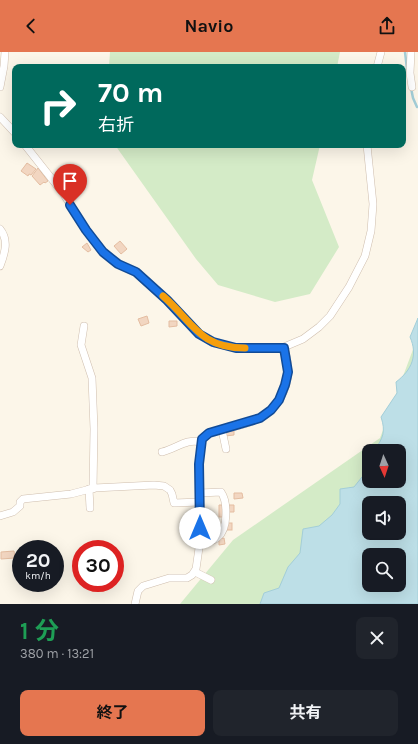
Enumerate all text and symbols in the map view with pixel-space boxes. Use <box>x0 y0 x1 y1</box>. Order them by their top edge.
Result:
icon: back <box>20 15 42 37</box>
text: Navio <box>185 15 233 37</box>
icon: share <box>376 15 398 37</box>
text: 70 m <box>98 76 163 109</box>
icon: right <box>32 80 84 132</box>
text: 右折 <box>98 114 134 136</box>
pin <box>53 164 87 205</box>
icon: arrive <box>59 170 81 192</box>
north arrow <box>362 444 406 488</box>
map controls <box>362 444 406 592</box>
button: sound <box>362 496 406 540</box>
position arrow <box>179 507 221 549</box>
speed limit sign: 30 <box>72 540 124 592</box>
button: search <box>362 548 406 592</box>
text: 20 <box>26 549 50 572</box>
text: km/h <box>25 570 51 582</box>
text: 1 分 <box>20 617 59 645</box>
button: close <box>356 617 398 659</box>
text: 380 m · 13:21 <box>20 646 94 661</box>
button: 終了 <box>20 690 205 736</box>
button: 共有 <box>213 690 398 736</box>

